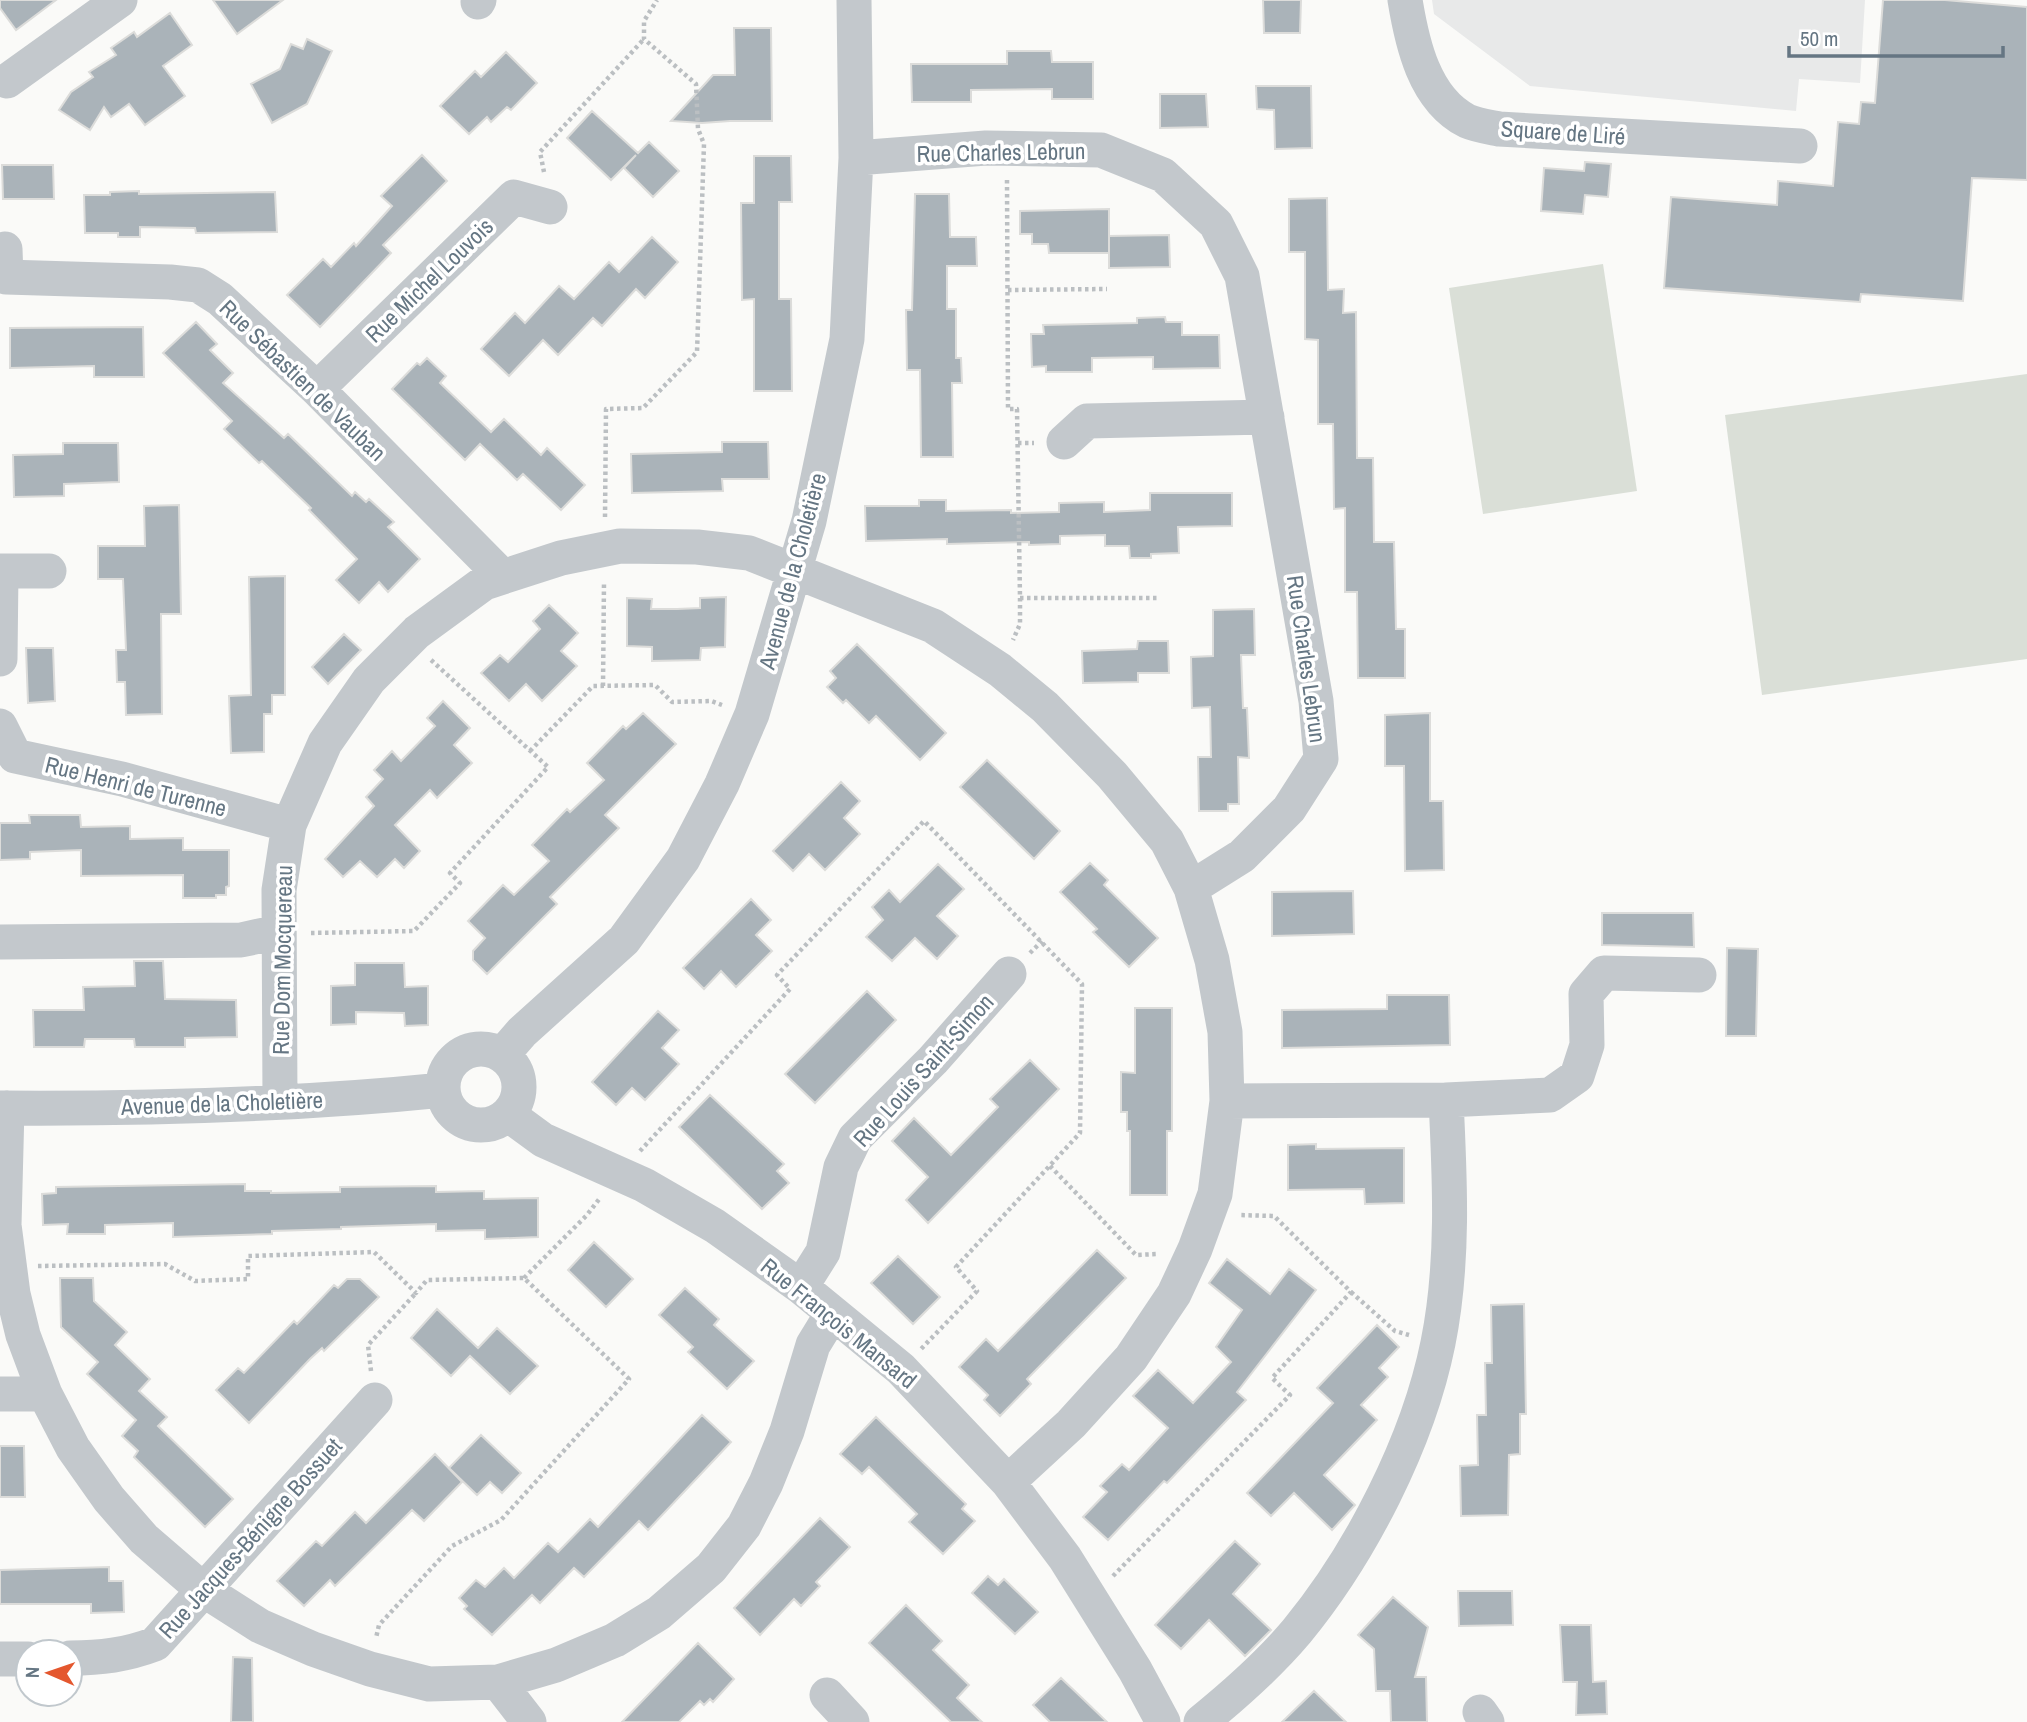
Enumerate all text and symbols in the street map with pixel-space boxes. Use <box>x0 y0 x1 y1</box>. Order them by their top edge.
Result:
scale bar <box>1789 14 2002 58</box>
text: 50 m <box>1800 24 1838 53</box>
street label: Square de Liré <box>1500 112 1626 152</box>
street label: Rue Charles Lebrun <box>916 135 1086 169</box>
street label: Rue Michel Louvois <box>358 211 500 349</box>
street label: Rue Sébastien de Vauban <box>213 292 393 468</box>
street label: Avenue de la Choletière <box>751 469 833 674</box>
street label: Rue Charles Lebrun <box>1280 573 1334 745</box>
street label: Rue Henri de Turenne <box>42 748 230 824</box>
street label: Rue Dom Mocquereau <box>265 865 299 1055</box>
street label: Rue Louis Saint-Simon <box>846 987 1000 1153</box>
street label: Avenue de la Choletière <box>119 1084 324 1122</box>
street label: Rue François Mansard <box>755 1251 923 1395</box>
street label: Rue Jacques-Bénigne Bossuet <box>151 1431 349 1645</box>
north arrow <box>14 1638 84 1708</box>
text: N <box>19 1666 45 1678</box>

